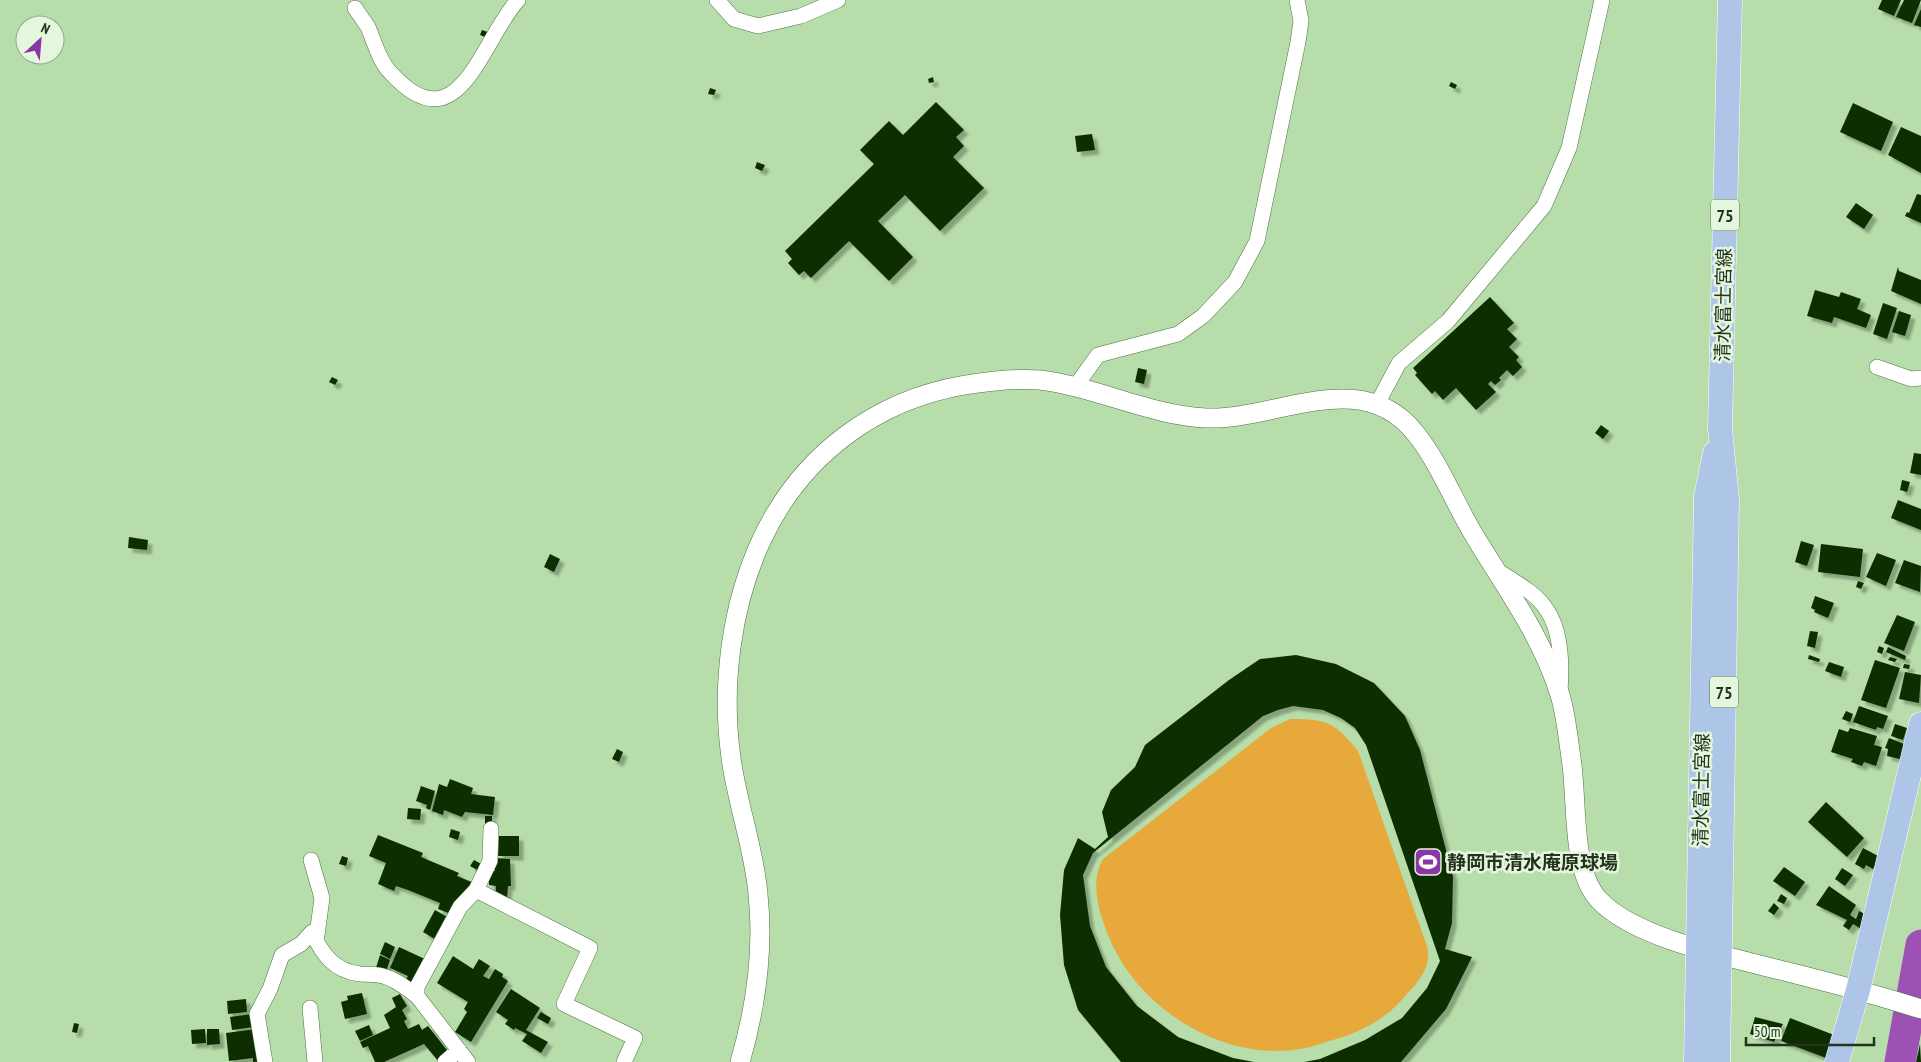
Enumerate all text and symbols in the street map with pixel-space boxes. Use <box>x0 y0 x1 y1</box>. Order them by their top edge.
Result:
north arrow <box>15 15 65 65</box>
text: N <box>38 19 53 38</box>
road number: 75 <box>1711 200 1739 230</box>
street label: 清水富士宮線 <box>1710 248 1736 362</box>
road number: 75 <box>1710 676 1738 708</box>
street label: 清水富士宮線 <box>1688 733 1714 847</box>
sports icon: 静岡市清水庵原球場 <box>1413 847 1443 877</box>
place label: 静岡市清水庵原球場 <box>1447 850 1618 874</box>
scale bar <box>1746 1014 1874 1046</box>
text: 50 m <box>1754 1022 1780 1041</box>

